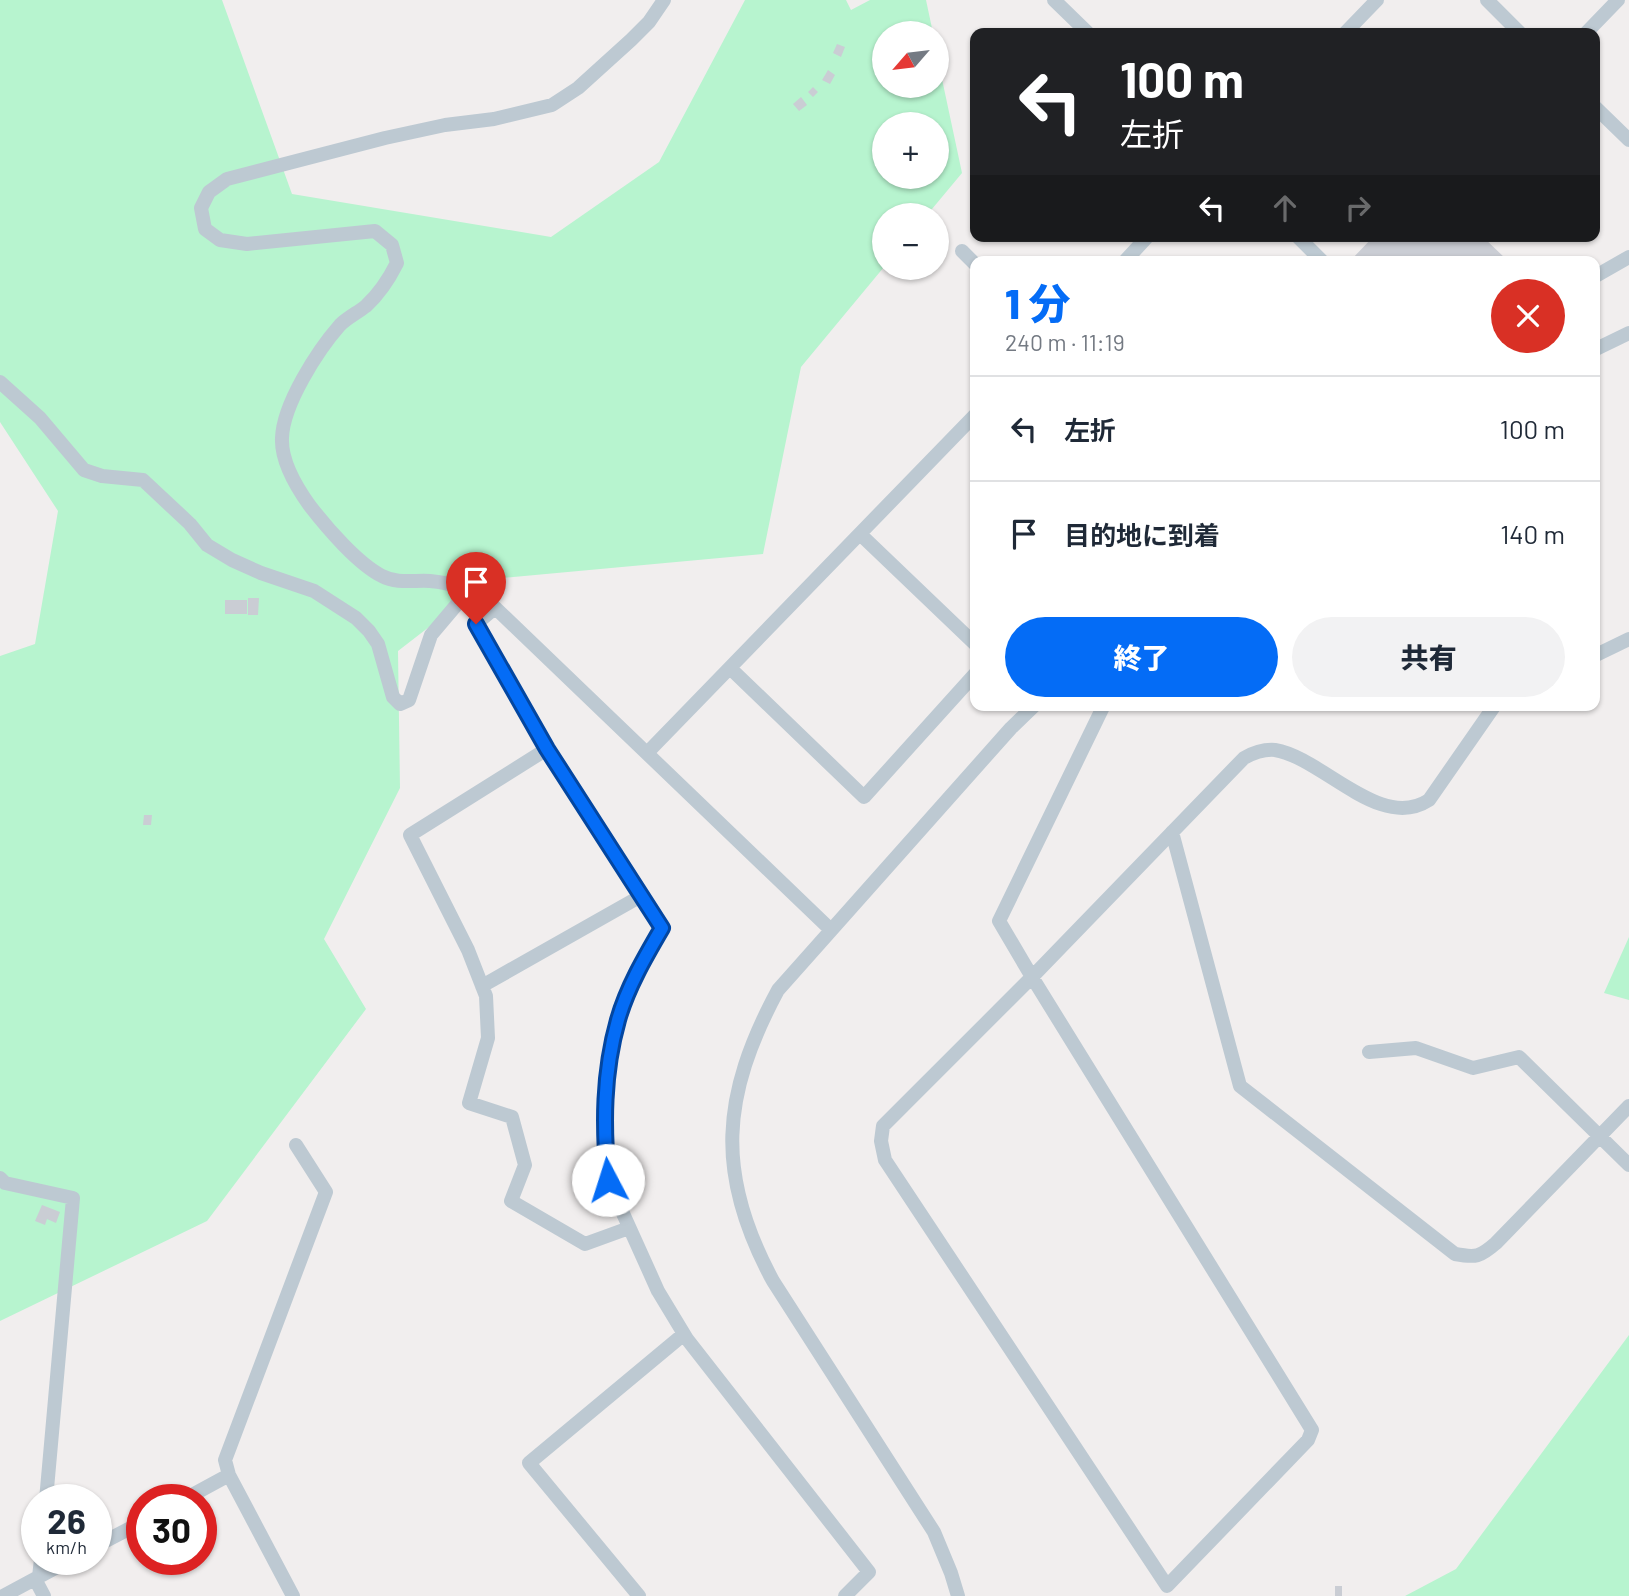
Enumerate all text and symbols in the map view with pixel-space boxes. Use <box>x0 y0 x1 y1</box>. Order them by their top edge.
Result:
north arrow <box>872 21 948 98</box>
map controls <box>872 21 949 280</box>
text: 100 m <box>1120 49 1244 108</box>
icon: left <box>1005 56 1096 147</box>
button: + <box>872 112 949 189</box>
text: 左折 <box>1120 114 1184 152</box>
icon: left <box>1193 189 1231 227</box>
icon: ahead <box>1266 189 1304 227</box>
icon: right <box>1339 189 1377 227</box>
button: − <box>872 203 949 280</box>
text: 1 分 <box>1005 277 1070 327</box>
button: close <box>1491 279 1565 353</box>
text: 240 m · 11:19 <box>1005 328 1125 356</box>
icon: left <box>1005 410 1043 448</box>
text: 100 m <box>1500 413 1565 444</box>
text: 左折 <box>1064 414 1116 445</box>
icon: arrive <box>1005 515 1043 553</box>
text: 140 m <box>1500 518 1565 549</box>
text: 目的地に到着 <box>1064 519 1220 550</box>
pin <box>446 552 506 624</box>
icon: arrive <box>457 563 495 601</box>
button: 終了 <box>1005 617 1278 697</box>
button: 共有 <box>1292 617 1565 697</box>
position arrow <box>571 1143 645 1217</box>
speed limit sign: 30 <box>126 1484 217 1575</box>
text: 26 <box>47 1499 86 1541</box>
text: km/h <box>46 1536 87 1558</box>

